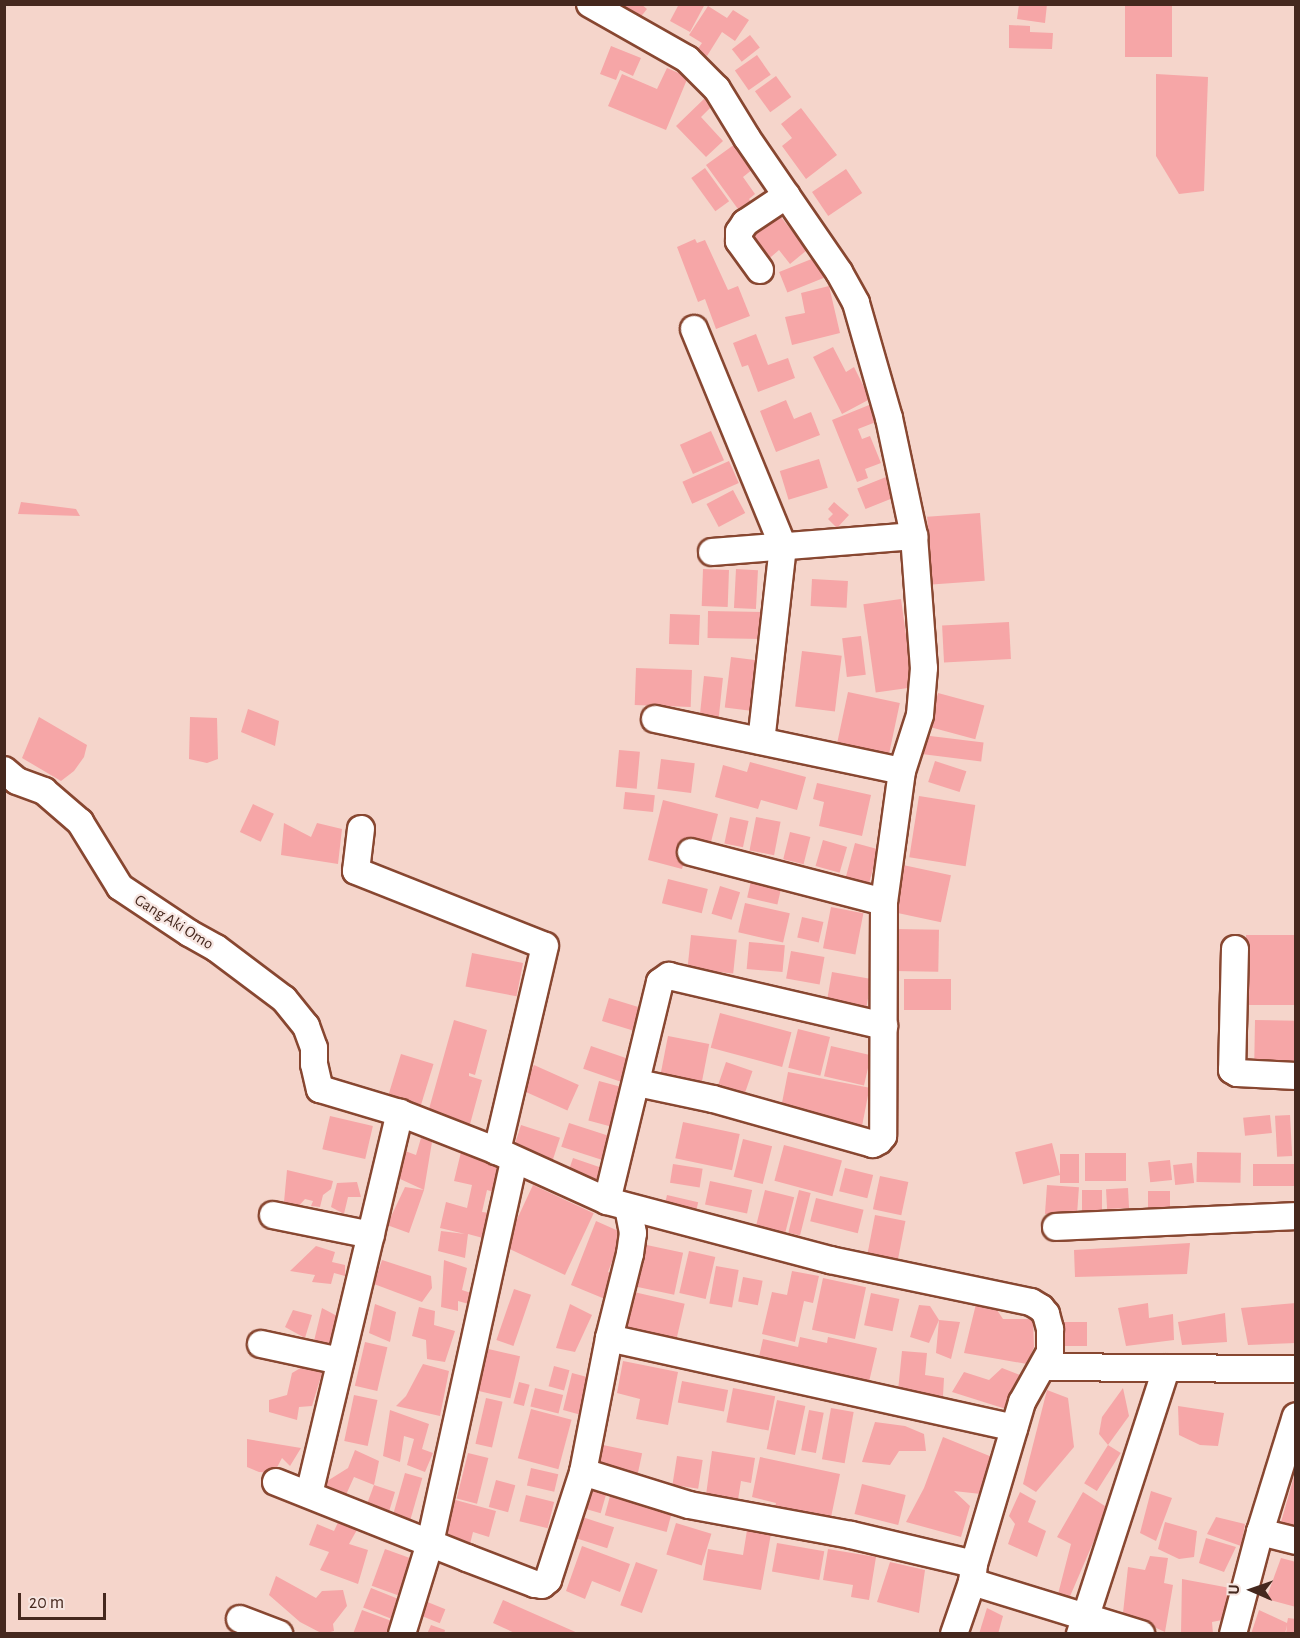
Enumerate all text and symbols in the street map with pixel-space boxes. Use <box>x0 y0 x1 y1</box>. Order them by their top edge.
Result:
street label: Gang Aki Omo <box>131 890 217 954</box>
north arrow <box>1222 1560 1282 1620</box>
scale bar <box>21 1581 110 1619</box>
text: U <box>1226 1584 1242 1595</box>
text: 20 m <box>29 1594 64 1612</box>

